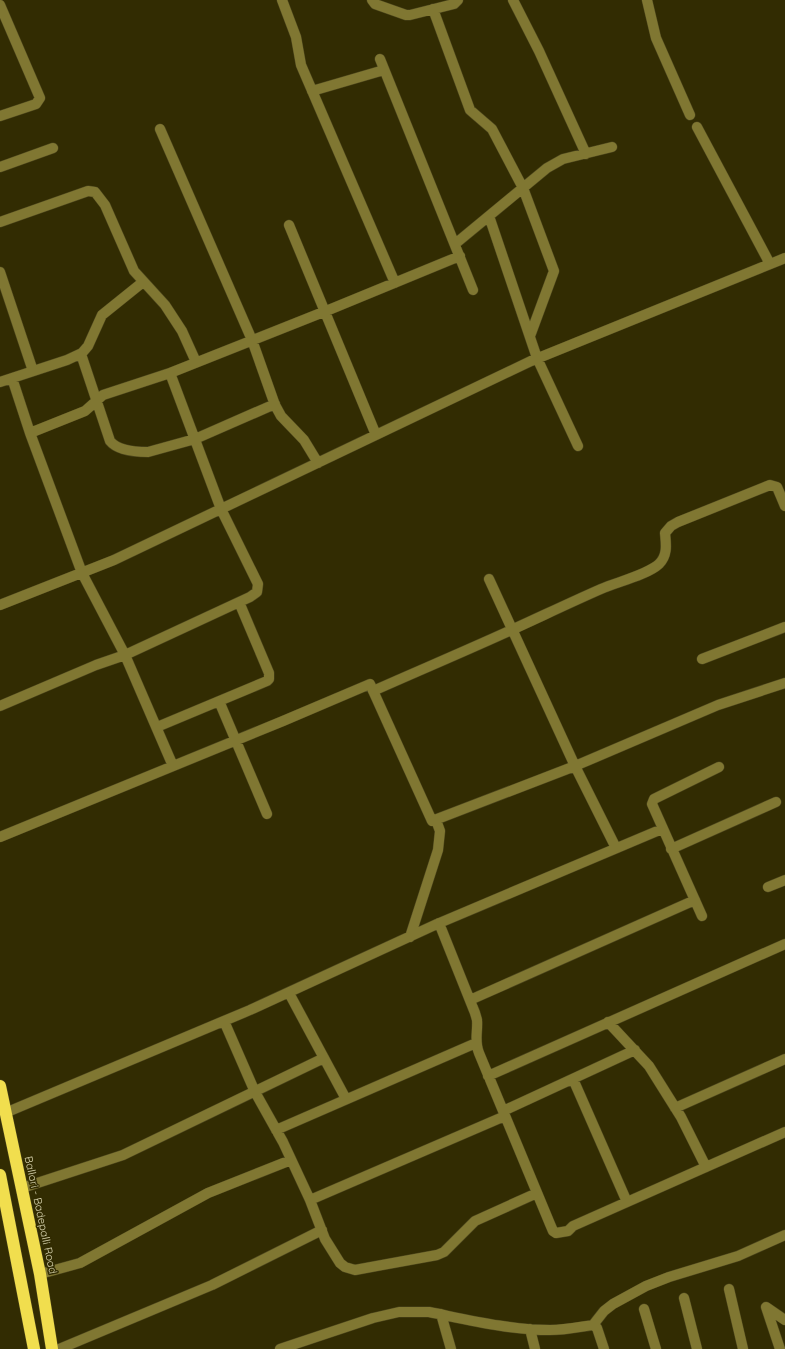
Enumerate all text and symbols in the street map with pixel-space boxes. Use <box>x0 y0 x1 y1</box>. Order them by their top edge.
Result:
street label: Ballari - Badepalli Road <box>22 1155 60 1275</box>

